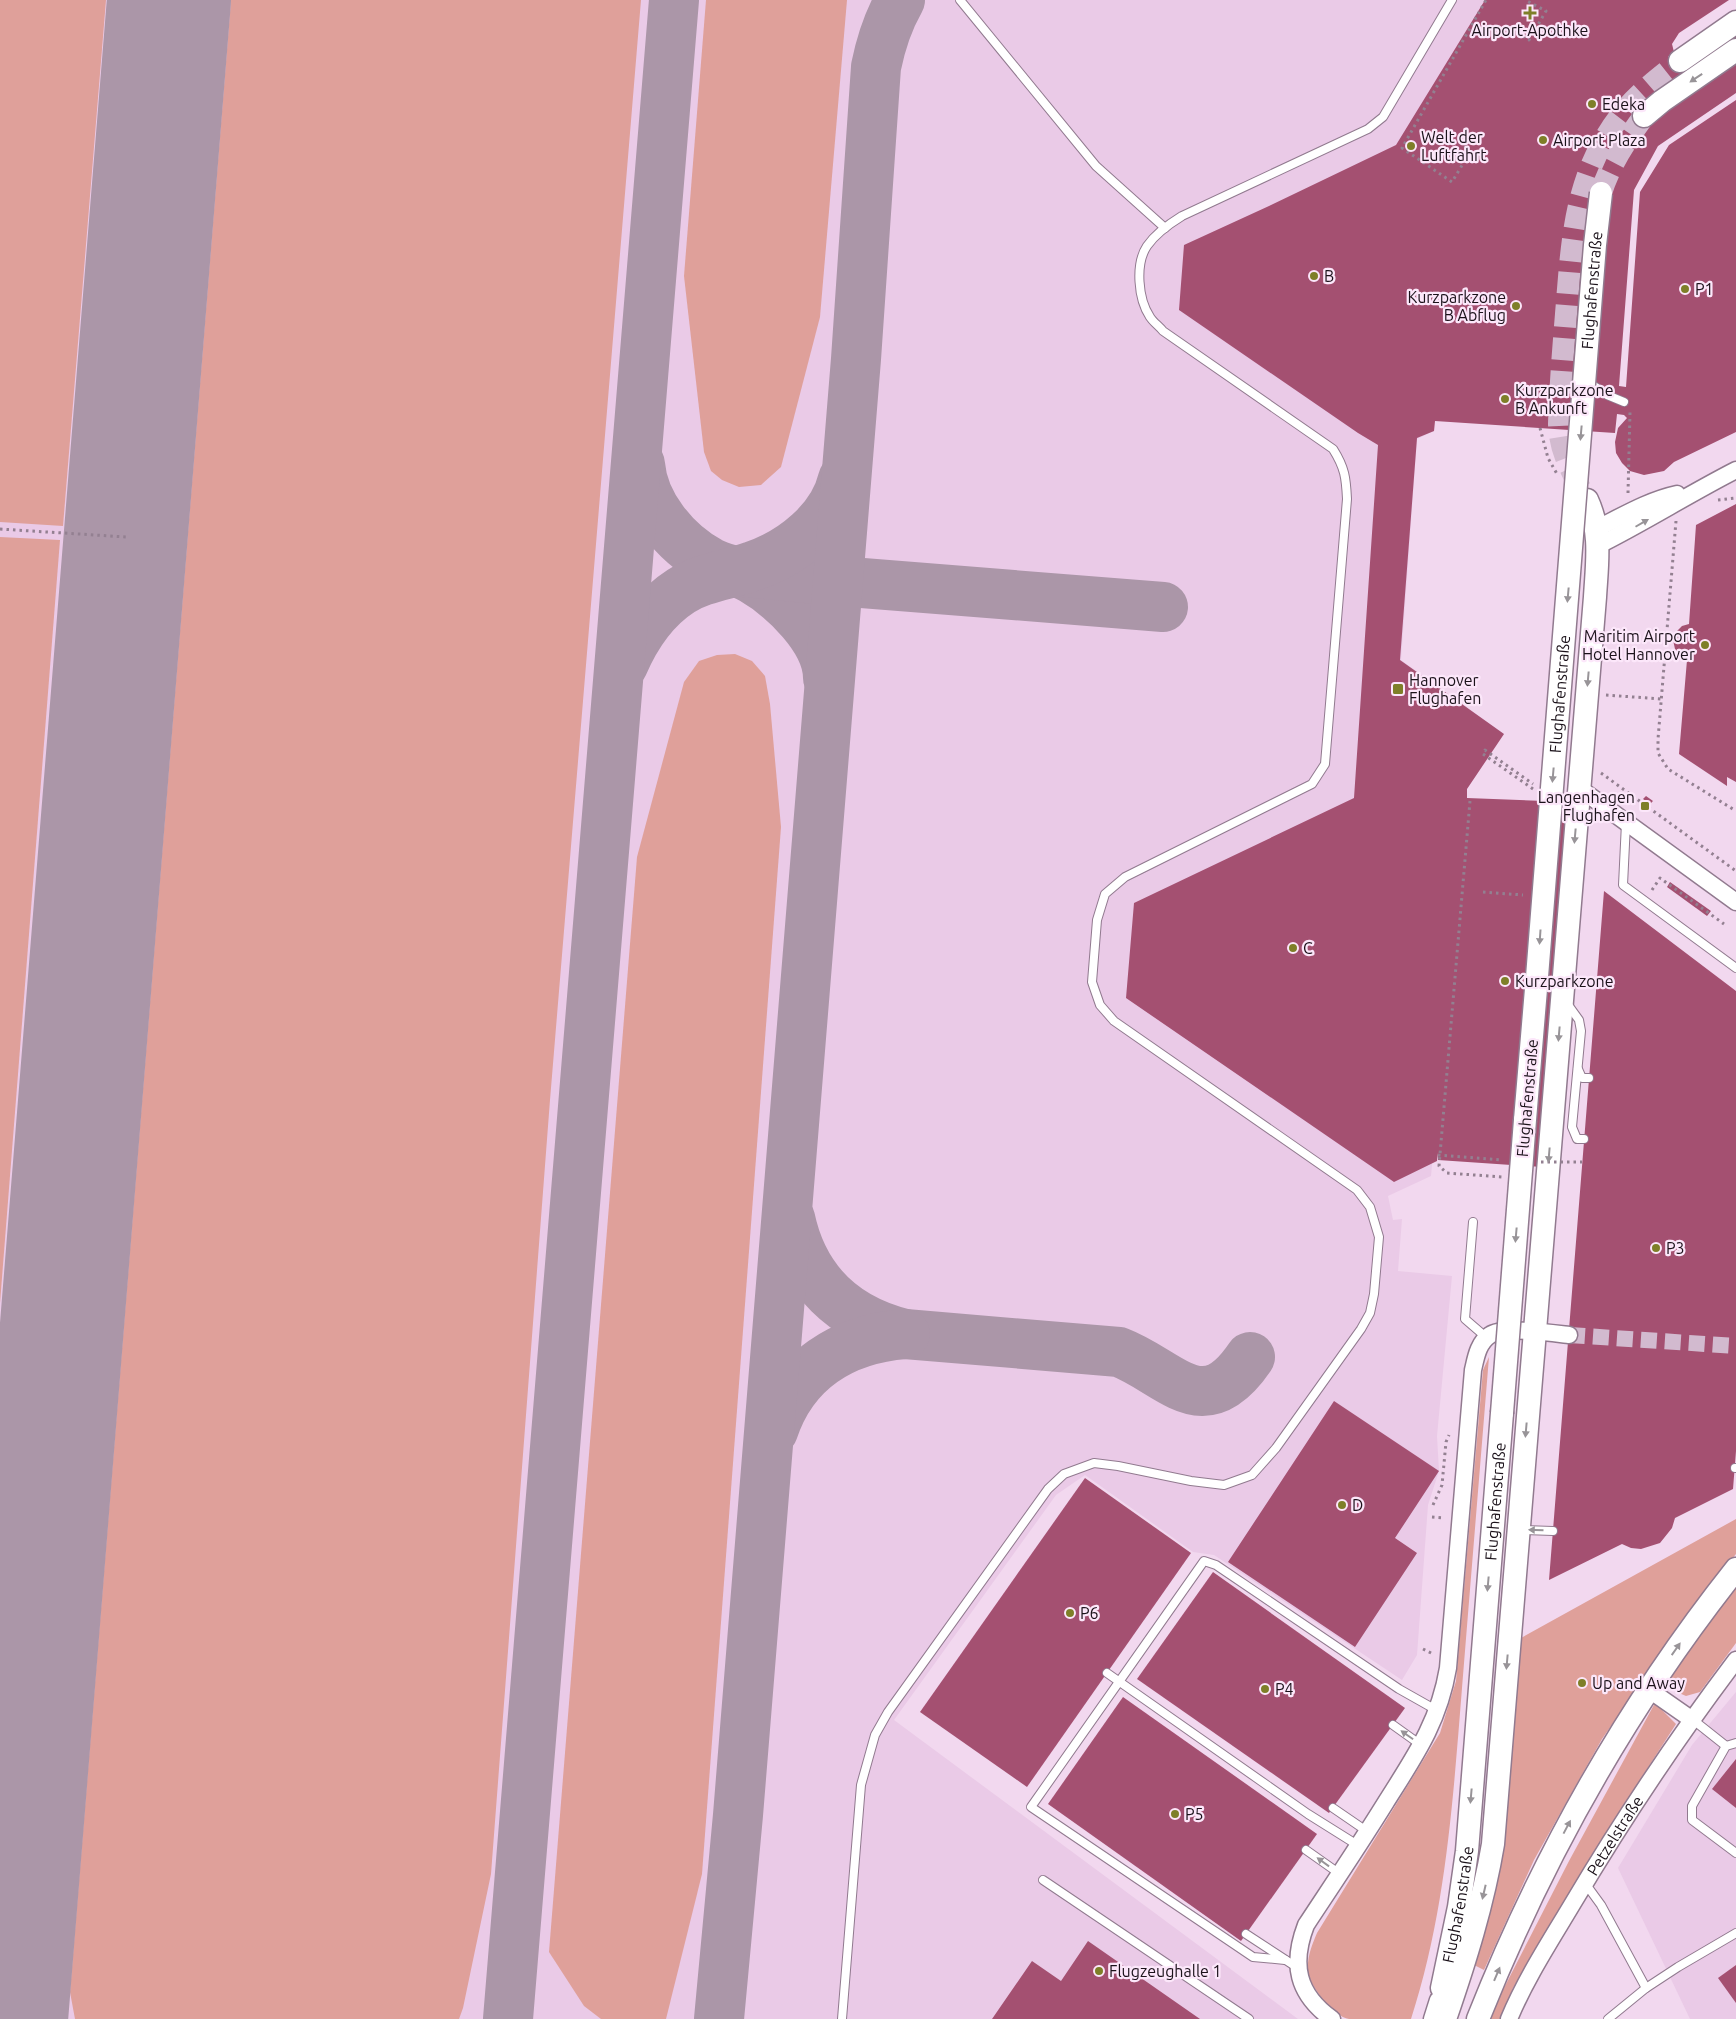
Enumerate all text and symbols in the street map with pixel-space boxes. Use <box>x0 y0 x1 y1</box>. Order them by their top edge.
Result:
marker: Airport-Apothke <box>1524 7 1536 19</box>
place label: Airport-Apothke <box>1472 21 1588 39</box>
one-way arrow <box>1689 73 1702 83</box>
place label: Edeka <box>1602 95 1645 113</box>
marker: Edeka <box>1586 98 1598 110</box>
place label: Welt der Luftfahrt <box>1421 128 1487 164</box>
place label: Airport Plaza <box>1553 131 1646 149</box>
marker: Airport Plaza <box>1537 134 1549 146</box>
marker: Welt der Luftfahrt <box>1405 140 1417 152</box>
street label: Flughafenstraße <box>1578 230 1606 350</box>
place label: B <box>1324 267 1334 285</box>
marker: B <box>1308 270 1320 282</box>
place label: P1 <box>1695 280 1714 298</box>
marker: P1 <box>1679 283 1691 295</box>
place label: Kurzparkzone B Abflug <box>1407 288 1506 324</box>
marker: Kurzparkzone B Abflug <box>1510 300 1522 312</box>
place label: Kurzparkzone B Ankunft <box>1515 381 1614 417</box>
marker: Kurzparkzone B Ankunft <box>1499 393 1511 405</box>
one-way arrow <box>1576 426 1584 442</box>
one-way arrow <box>1635 519 1650 527</box>
one-way arrow <box>1564 588 1572 604</box>
place label: Maritim Airport Hotel Hannover <box>1582 627 1696 663</box>
street label: Flughafenstraße <box>1546 634 1573 754</box>
marker: Maritim Airport Hotel Hannover <box>1699 639 1711 651</box>
place label: Hannover Flughafen <box>1409 671 1481 707</box>
one-way arrow <box>1584 671 1592 687</box>
marker: Hannover Flughafen <box>1391 682 1405 696</box>
one-way arrow <box>1549 767 1557 783</box>
place label: Langenhagen Flughafen <box>1538 788 1635 824</box>
marker: Langenhagen Flughafen <box>1639 800 1651 812</box>
one-way arrow <box>1571 828 1579 844</box>
one-way arrow <box>1536 929 1544 945</box>
place label: C <box>1303 939 1313 957</box>
marker: C <box>1287 942 1299 954</box>
place label: Kurzparkzone <box>1515 972 1614 990</box>
marker: Kurzparkzone <box>1499 975 1511 987</box>
one-way arrow <box>1555 1026 1563 1042</box>
street label: Flughafenstraße <box>1513 1038 1541 1158</box>
one-way arrow <box>1545 1148 1553 1164</box>
one-way arrow <box>1512 1228 1520 1244</box>
place label: P3 <box>1666 1239 1685 1257</box>
marker: P3 <box>1650 1242 1662 1254</box>
one-way arrow <box>1522 1422 1530 1438</box>
street label: Flughafenstraße <box>1481 1442 1509 1561</box>
place label: D <box>1352 1496 1363 1514</box>
marker: D <box>1336 1499 1348 1511</box>
one-way arrow <box>1527 1526 1543 1534</box>
one-way arrow <box>1484 1576 1492 1592</box>
place label: P6 <box>1080 1604 1099 1622</box>
marker: P6 <box>1064 1607 1076 1619</box>
one-way arrow <box>1671 1642 1681 1656</box>
one-way arrow <box>1503 1654 1511 1670</box>
place label: Up and Away <box>1592 1674 1685 1692</box>
marker: Up and Away <box>1576 1677 1588 1689</box>
place label: P4 <box>1275 1680 1294 1698</box>
marker: P4 <box>1259 1683 1271 1695</box>
one-way arrow <box>1400 1730 1414 1740</box>
one-way arrow <box>1467 1788 1475 1804</box>
street label: Petzelstraße <box>1583 1792 1647 1879</box>
place label: P5 <box>1185 1805 1204 1823</box>
marker: P5 <box>1169 1808 1181 1820</box>
one-way arrow <box>1563 1820 1571 1835</box>
street label: Flughafenstraße <box>1438 1845 1476 1965</box>
one-way arrow <box>1316 1857 1330 1867</box>
one-way arrow <box>1480 1884 1488 1899</box>
place label: Flugzeughalle 1 <box>1109 1962 1222 1980</box>
marker: Flugzeughalle 1 <box>1093 1965 1105 1977</box>
one-way arrow <box>1493 1967 1501 1981</box>

